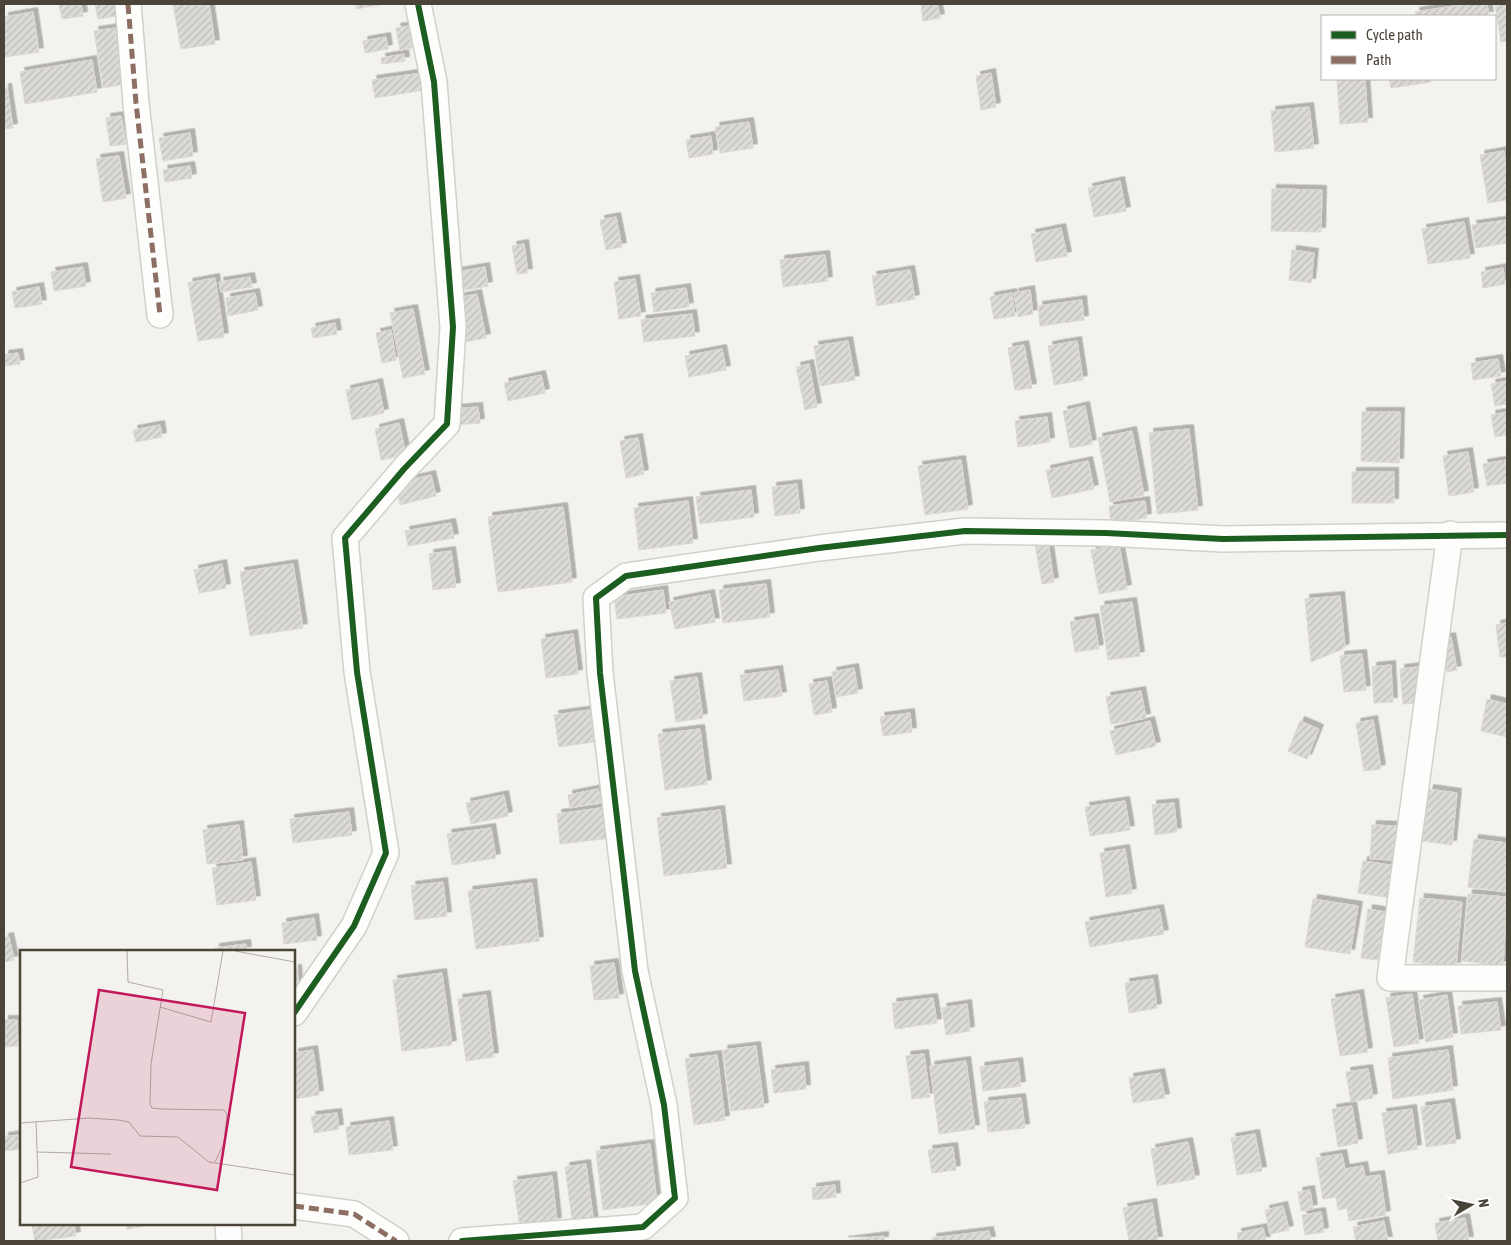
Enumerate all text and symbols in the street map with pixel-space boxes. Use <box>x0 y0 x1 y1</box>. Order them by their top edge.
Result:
legend <box>1321 15 1496 80</box>
text: Cycle path <box>1366 26 1423 43</box>
text: Path <box>1366 51 1392 68</box>
inset map <box>20 950 295 1225</box>
north arrow <box>1446 1180 1496 1230</box>
text: N <box>1475 1198 1492 1208</box>

